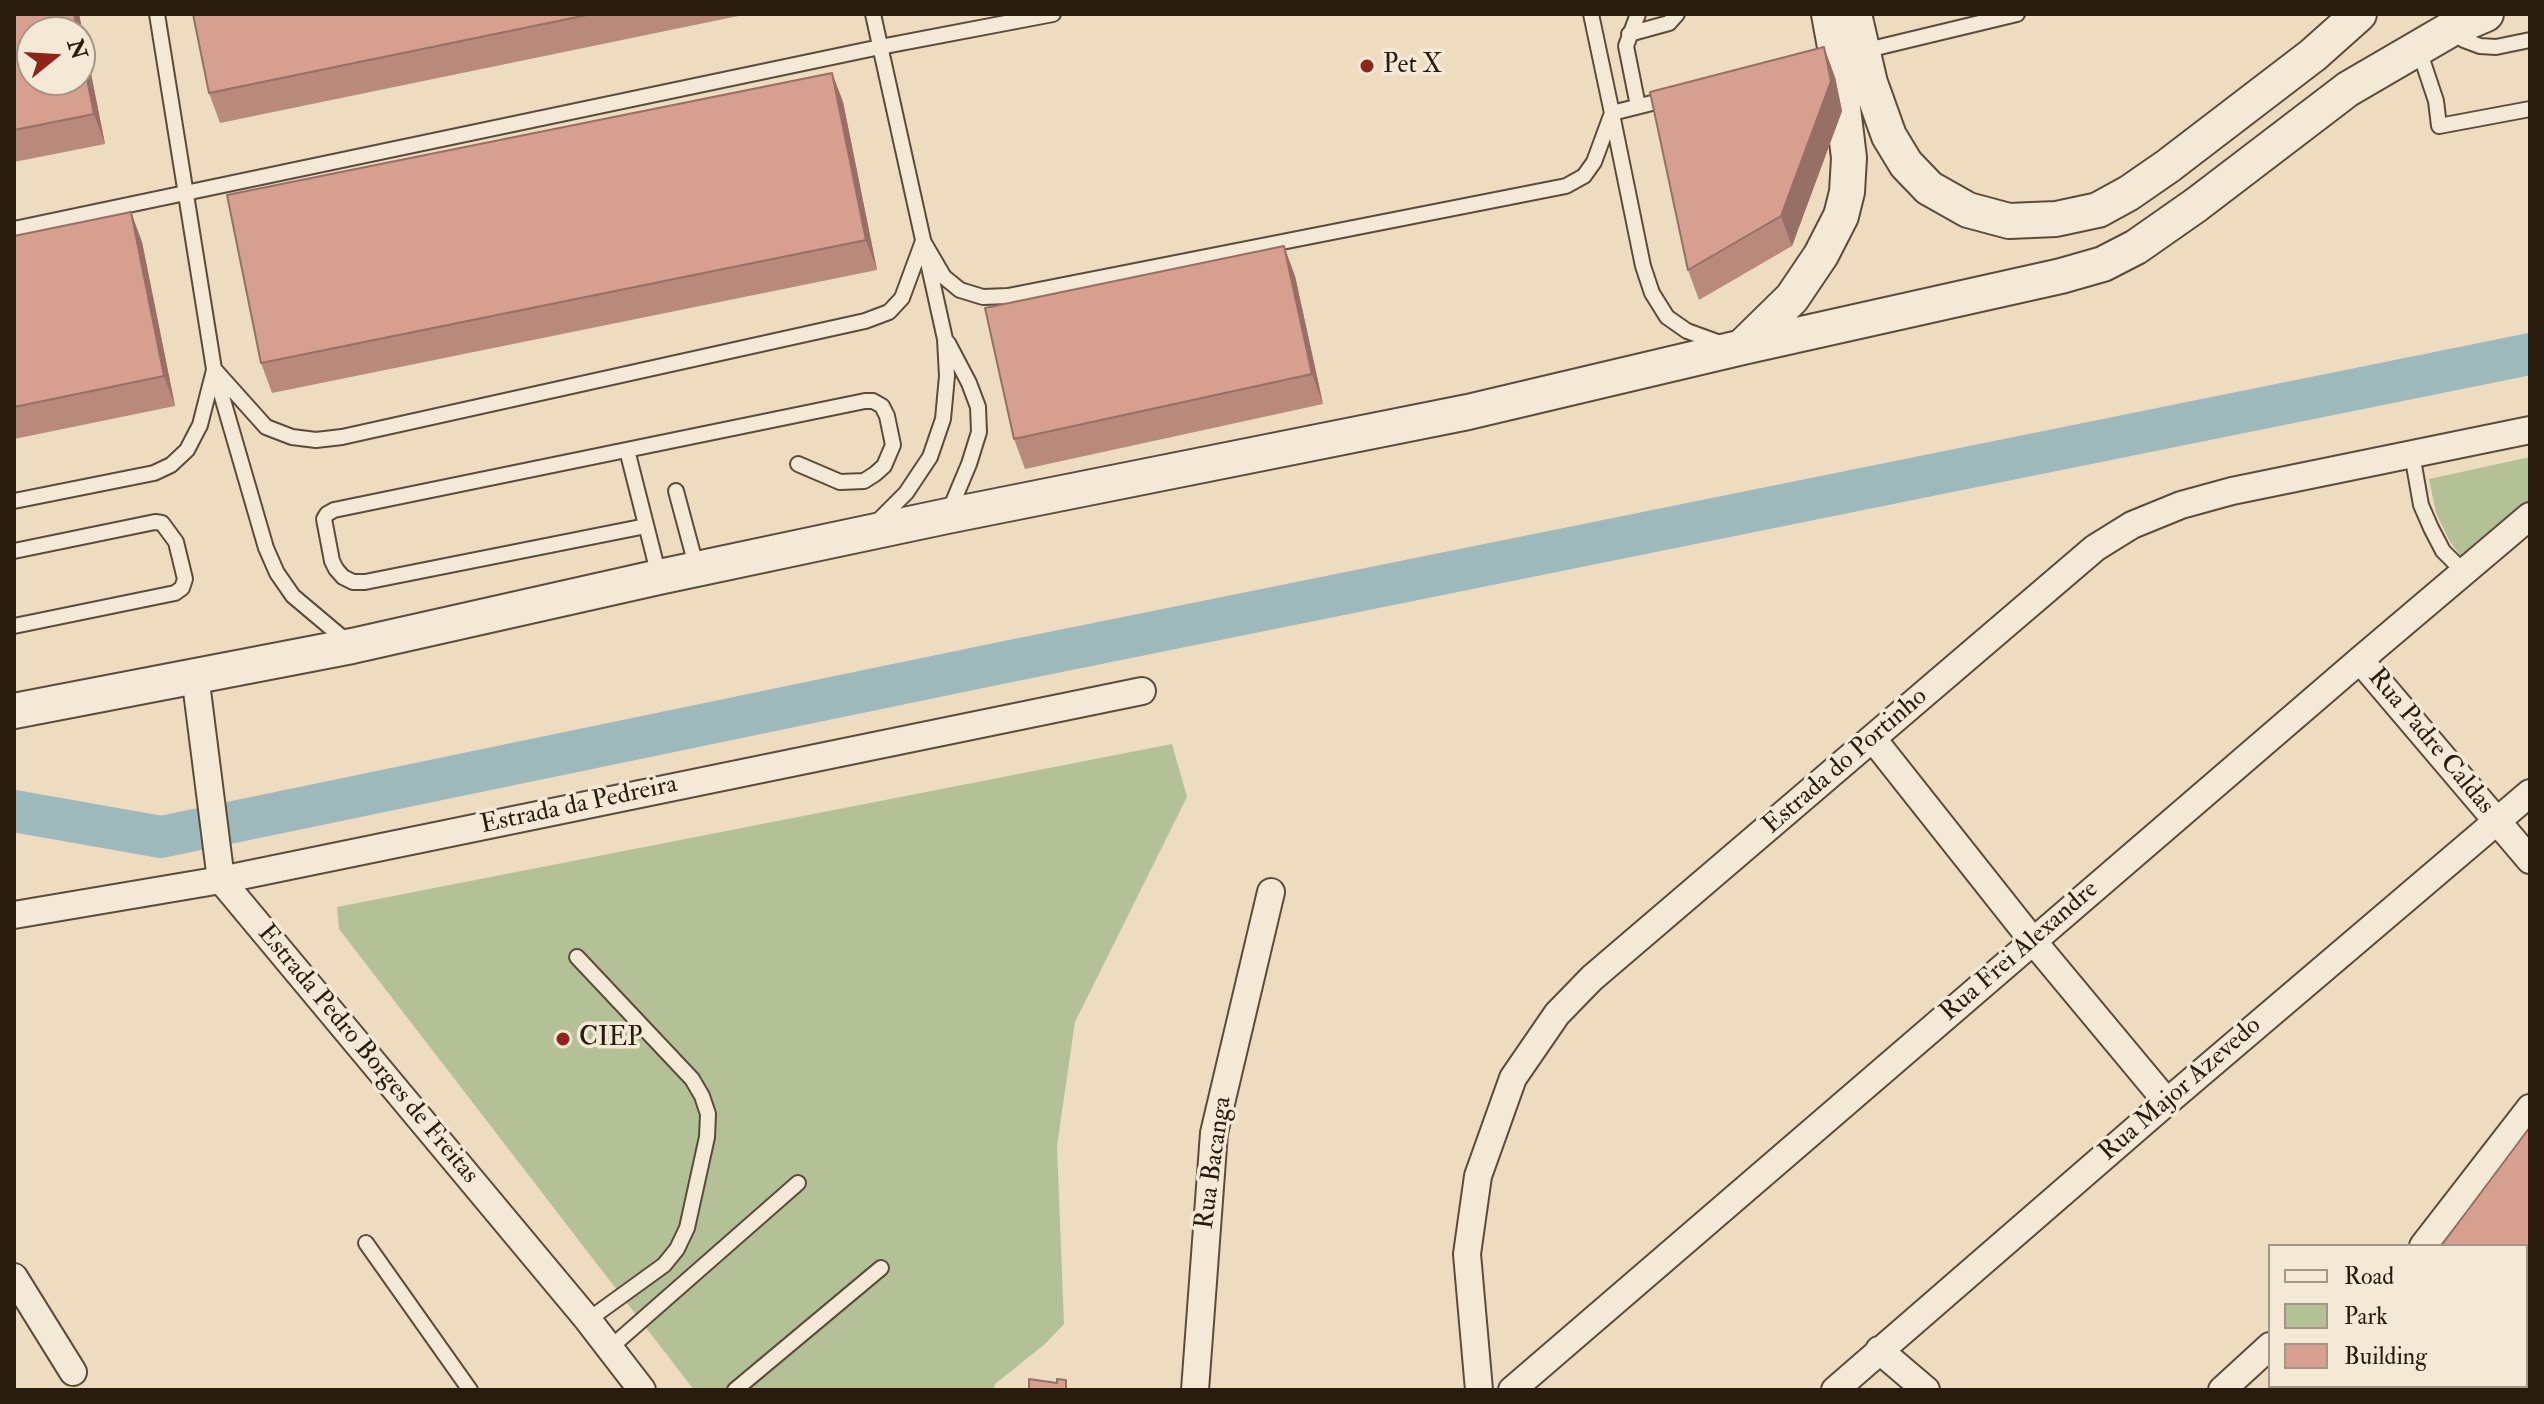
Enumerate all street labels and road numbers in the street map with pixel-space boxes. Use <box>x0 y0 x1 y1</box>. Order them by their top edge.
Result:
street label: Rua Padre Caldas <box>2360 663 2500 821</box>
street label: Estrada do Portinho <box>1757 682 1935 842</box>
street label: Estrada da Pedreira <box>478 770 680 842</box>
street label: Rua Frei Alexandre <box>1935 875 2105 1029</box>
street label: Estrada Pedro Borges de Freitas <box>249 919 485 1191</box>
street label: Rua Major Azevedo <box>2094 1011 2268 1169</box>
street label: Rua Bacanga <box>1190 1095 1240 1231</box>

